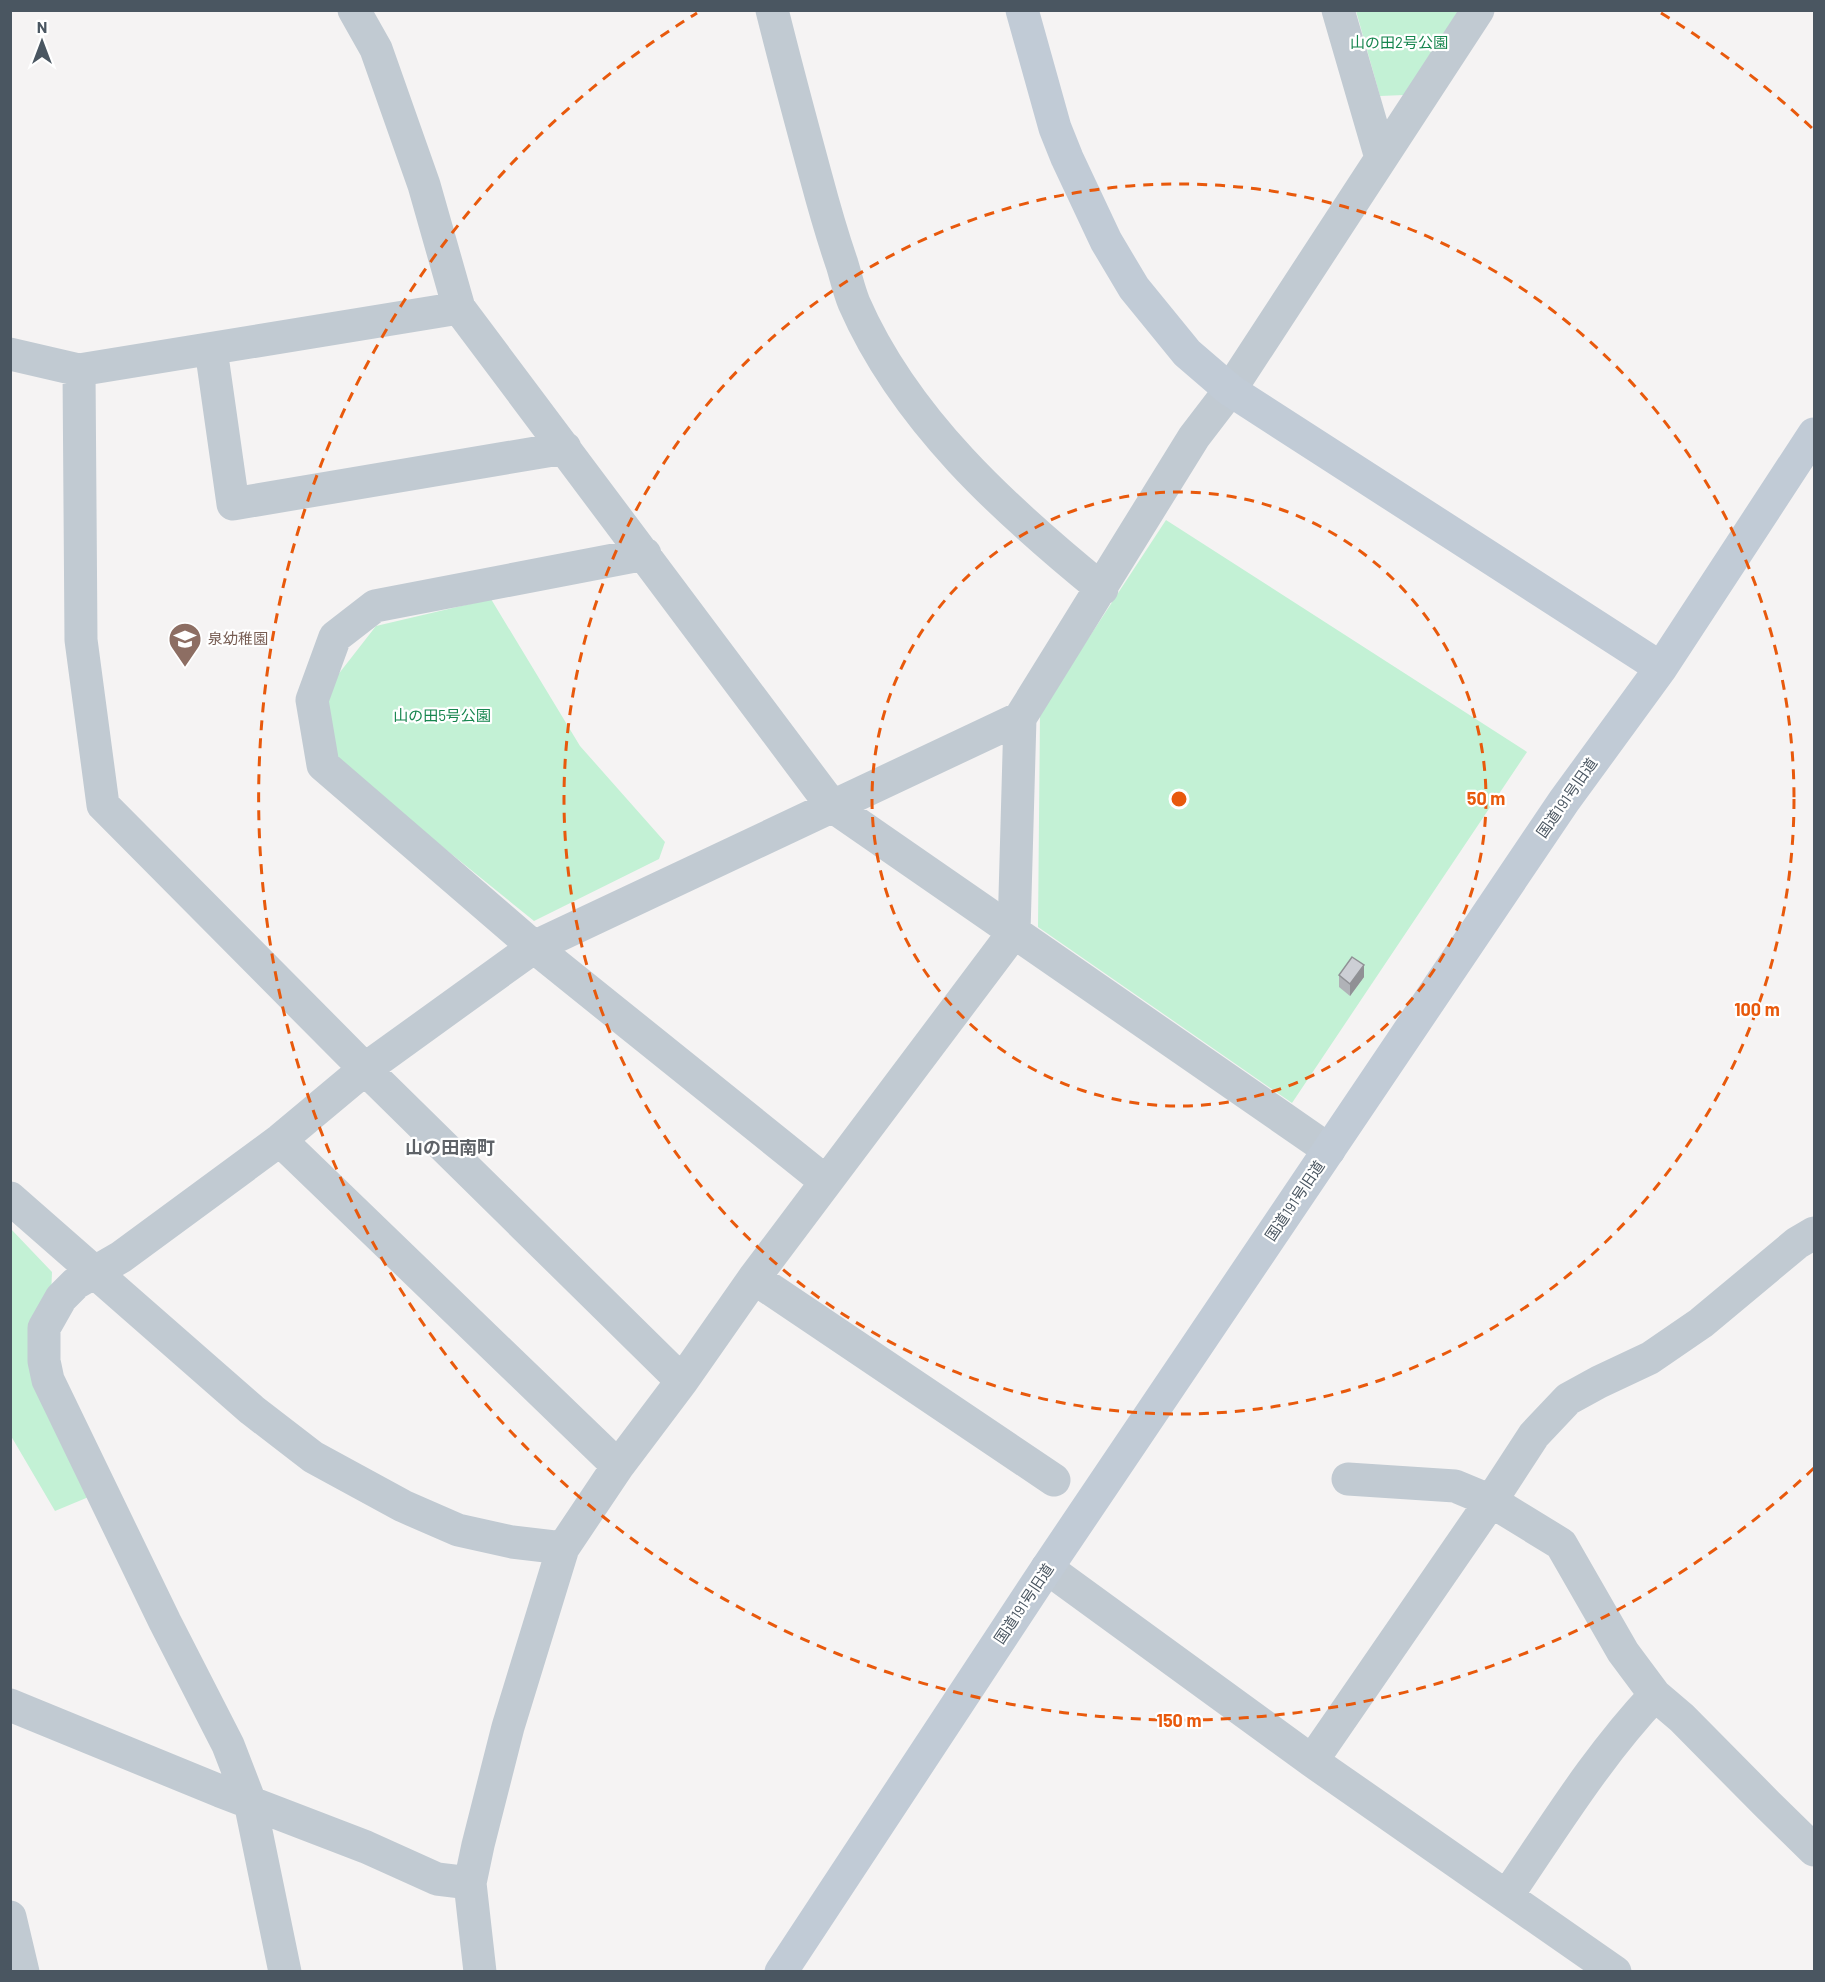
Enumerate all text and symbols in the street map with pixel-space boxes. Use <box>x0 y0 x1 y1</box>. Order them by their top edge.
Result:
north arrow <box>12 12 72 72</box>
text: N <box>37 17 47 36</box>
park label: 山の田2号公園 <box>1350 33 1448 51</box>
school or university icon: 泉幼稚園 <box>167 621 203 668</box>
place label: 泉幼稚園 <box>208 629 268 647</box>
park label: 山の田5号公園 <box>393 706 491 724</box>
street label: 国道191号旧道 <box>1532 754 1600 841</box>
text: 50 m <box>1467 787 1505 809</box>
centre of rings <box>1169 789 1189 809</box>
text: 100 m <box>1734 998 1780 1020</box>
district label: 山の田南町 <box>405 1136 495 1158</box>
street label: 国道191号旧道 <box>1261 1157 1328 1244</box>
street label: 国道191号旧道 <box>990 1560 1057 1647</box>
text: 150 m <box>1157 1709 1201 1731</box>

